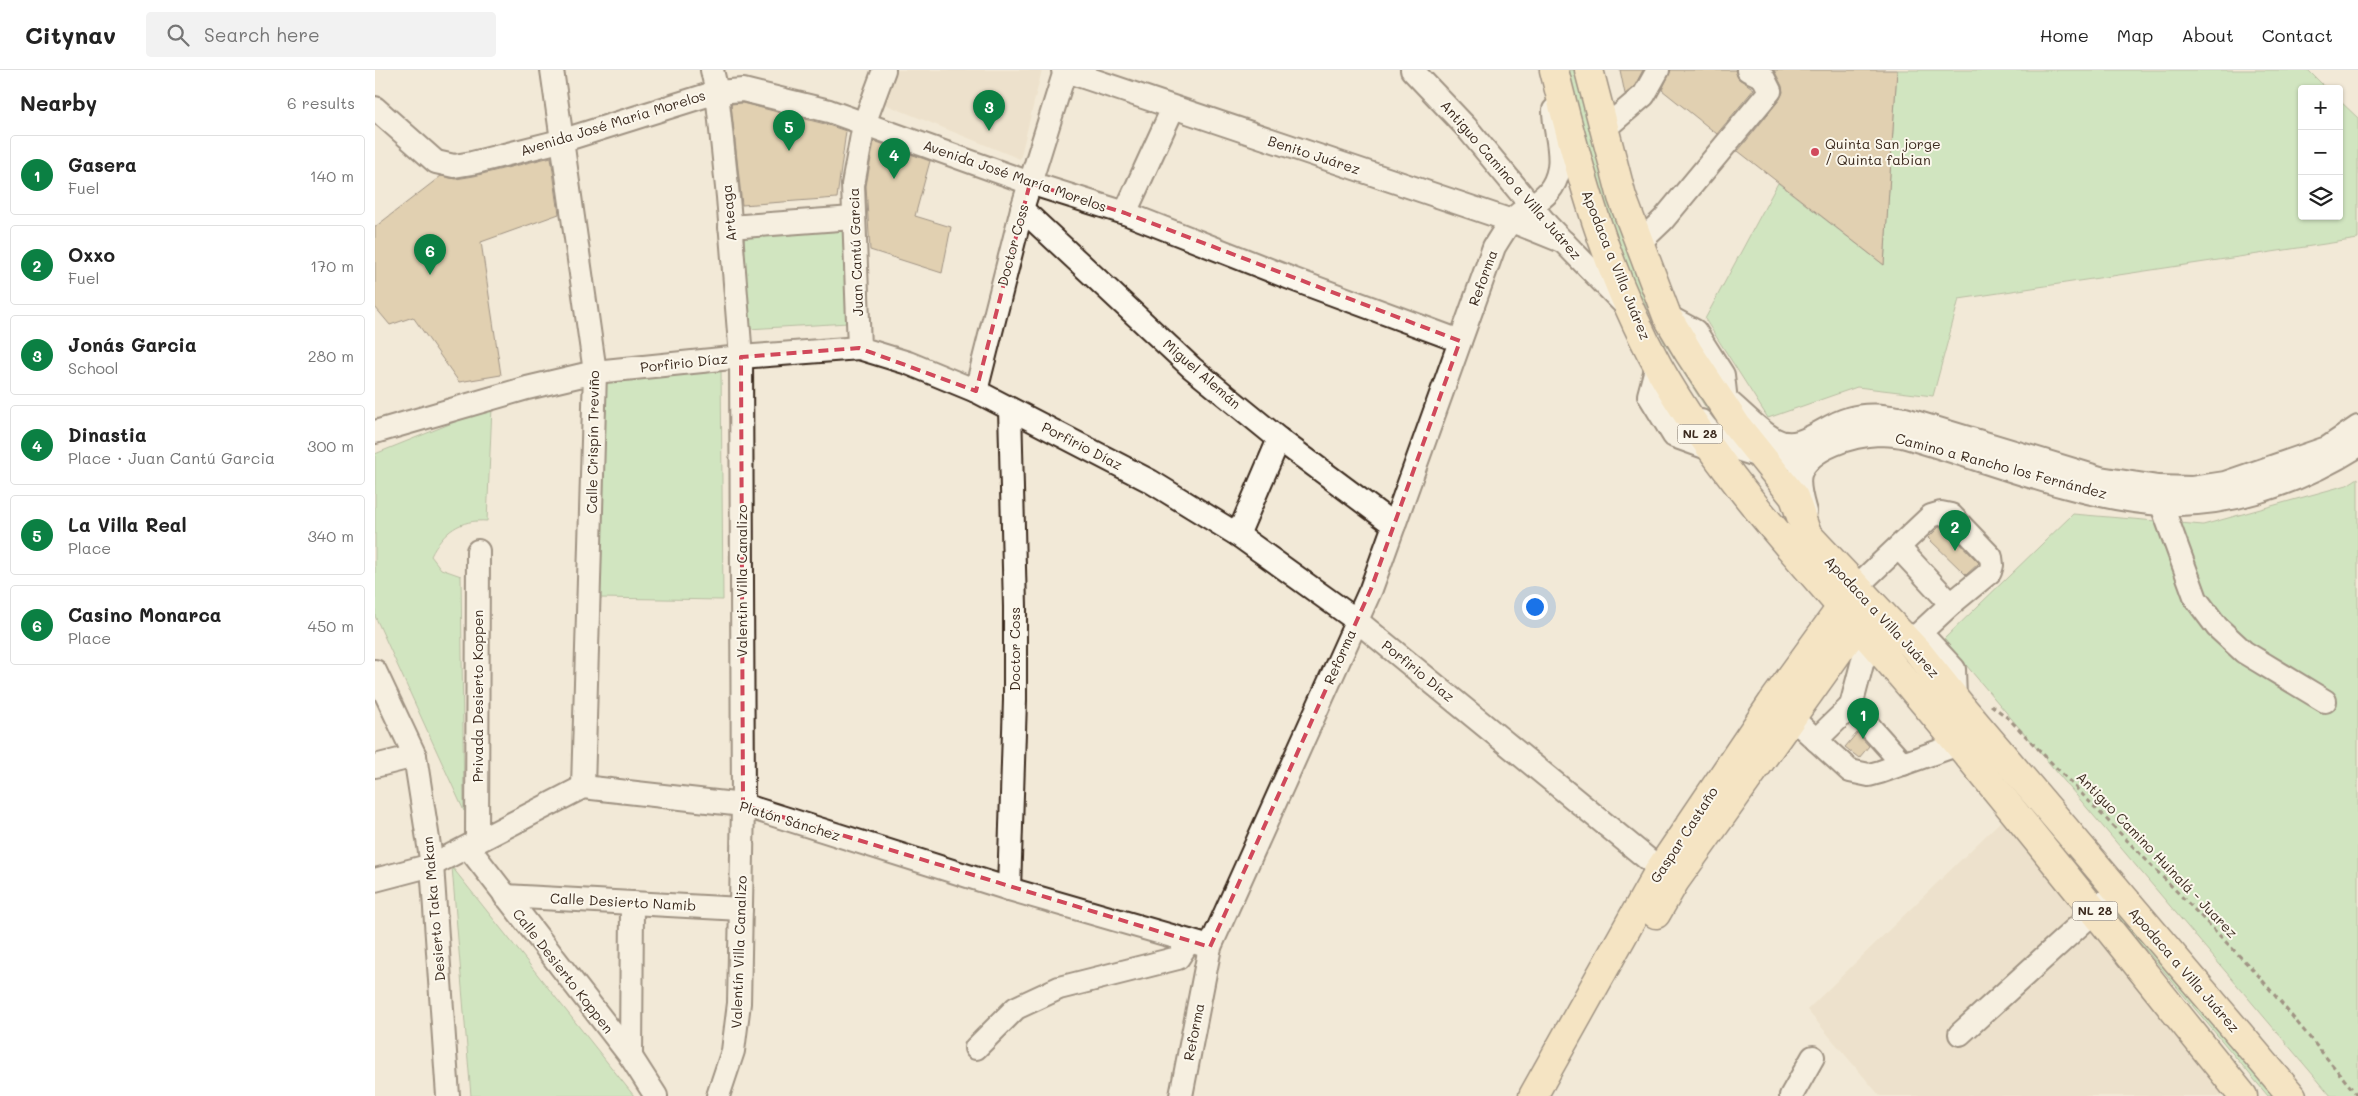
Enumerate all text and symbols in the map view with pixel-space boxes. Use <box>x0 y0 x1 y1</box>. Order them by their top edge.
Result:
search box <box>146 12 496 57</box>
text: Citynav <box>25 19 116 50</box>
icon: search <box>164 21 192 49</box>
text: Search here <box>204 22 320 47</box>
text: Home <box>2040 23 2089 47</box>
text: Map <box>2117 23 2153 47</box>
text: About <box>2181 23 2234 47</box>
text: Contact <box>2262 23 2333 47</box>
street label: Avenida José María Morelos <box>518 85 708 160</box>
map controls <box>2298 85 2343 220</box>
button: + <box>2298 85 2343 130</box>
text: Nearby <box>20 89 97 116</box>
pin: 3 <box>973 90 1005 131</box>
text: 6 results <box>287 92 355 113</box>
street label: Antiguo Camino a Villa Juárez <box>1437 96 1586 264</box>
pin: 5 <box>773 110 805 151</box>
button: − <box>2298 130 2343 175</box>
street label: Benito Juárez <box>1266 131 1363 178</box>
place label: Quinta San jorge / Quinta fabian <box>1825 134 1941 169</box>
street label: Avenida José María Morelos <box>921 135 1109 216</box>
pin: 4 <box>878 138 910 179</box>
marker: Quinta San jorge / Quinta fabian <box>1809 146 1821 158</box>
text: Gasera <box>68 152 137 177</box>
text: 1 <box>33 165 41 186</box>
text: 140 m <box>310 165 354 186</box>
button: layers <box>2298 175 2343 220</box>
text: Fuel <box>68 177 100 198</box>
street label: Arteaga <box>717 184 740 242</box>
street label: Apodaca a Villa Juárez <box>1578 187 1655 343</box>
street label: Juan Cantú Garcia <box>844 188 867 317</box>
street label: Doctor Coss <box>992 202 1033 288</box>
pin: 6 <box>414 234 446 275</box>
text: Oxxo <box>68 242 115 267</box>
street label: Reforma <box>1464 247 1501 308</box>
text: 2 <box>33 255 41 276</box>
text: 170 m <box>310 255 354 276</box>
text: Fuel <box>68 267 100 288</box>
text: Jonás Garcia <box>68 332 197 357</box>
street label: Miguel Alemán <box>1159 335 1245 413</box>
text: 3 <box>32 345 42 366</box>
text: 280 m <box>308 345 354 366</box>
street label: Porfirio Díaz <box>639 348 729 377</box>
text: School <box>68 357 118 378</box>
street label: Calle Crispín Treviño <box>582 370 603 514</box>
street label: Porfirio Díaz <box>1039 417 1126 474</box>
text: Dinastia <box>68 422 147 447</box>
road number: NL 28 <box>1677 424 1723 444</box>
street label: Camino a Rancho los Fernández <box>1893 428 2109 503</box>
text: 4 <box>32 435 42 456</box>
text: 300 m <box>307 435 354 456</box>
text: Place · Juan Cantú Garcia <box>68 447 275 468</box>
street label: Valentin Villa Canalizo <box>732 505 751 657</box>
pin: 2 <box>1939 510 1971 551</box>
text: La Villa Real <box>68 512 187 537</box>
text: 5 <box>32 525 42 546</box>
text: 340 m <box>307 525 354 546</box>
text: Place <box>68 537 111 558</box>
street label: Apodaca a Villa Juárez <box>1821 552 1944 682</box>
your location <box>1522 594 1548 620</box>
text: Casino Monarca <box>68 602 221 627</box>
street label: Doctor Coss <box>1005 607 1024 691</box>
street label: Privada Desierto Koppen <box>468 610 487 782</box>
text: 6 <box>32 615 42 636</box>
text: 450 m <box>308 615 354 636</box>
street label: Reforma <box>1319 626 1360 687</box>
text: Place <box>68 627 111 648</box>
street label: Porfirio Díaz <box>1378 635 1459 706</box>
pin: 1 <box>1847 698 1879 739</box>
street label: Antiguo Camino Huinalá - Juarez <box>2073 767 2242 942</box>
street label: Gaspar Castaño <box>1645 783 1722 887</box>
street label: Platón Sánchez <box>737 796 843 845</box>
street label: Desierto Taka Makan <box>418 836 449 982</box>
street label: Valentín Villa Canalizo <box>726 875 751 1029</box>
street label: Calle Desierto Namib <box>549 888 697 915</box>
road number: NL 28 <box>2073 901 2117 920</box>
street label: Apodaca a Villa Juárez <box>2125 903 2244 1036</box>
street label: Calle Desierto Koppen <box>509 904 618 1037</box>
street label: Reforma <box>1179 1001 1208 1062</box>

